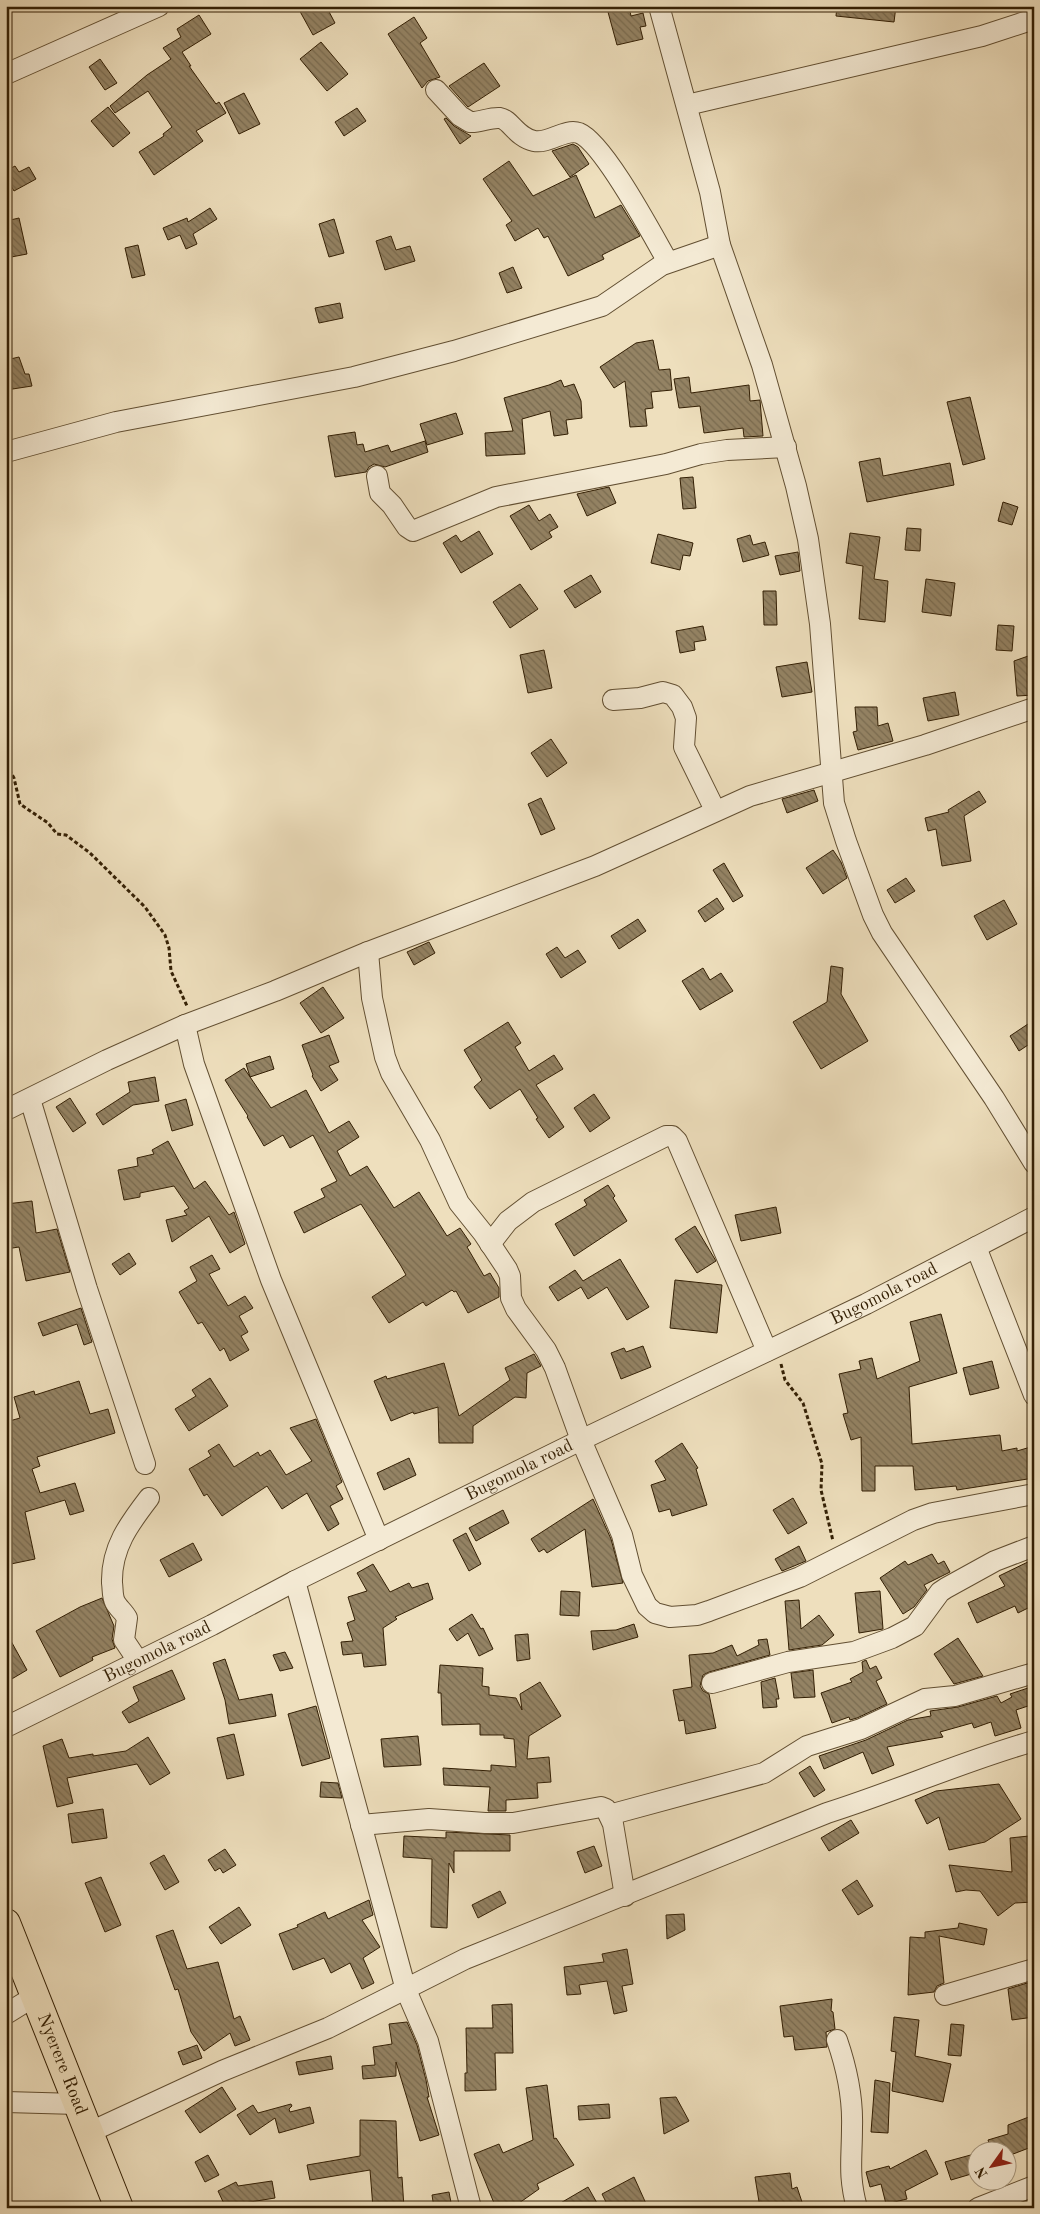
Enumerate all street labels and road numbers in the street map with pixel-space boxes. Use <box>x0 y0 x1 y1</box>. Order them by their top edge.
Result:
street label: Bugomola road <box>828 1260 941 1329</box>
street label: Bugomola road <box>463 1436 576 1504</box>
street label: Bugomola road <box>101 1618 214 1686</box>
street label: Nyerere Road <box>34 2011 90 2118</box>

